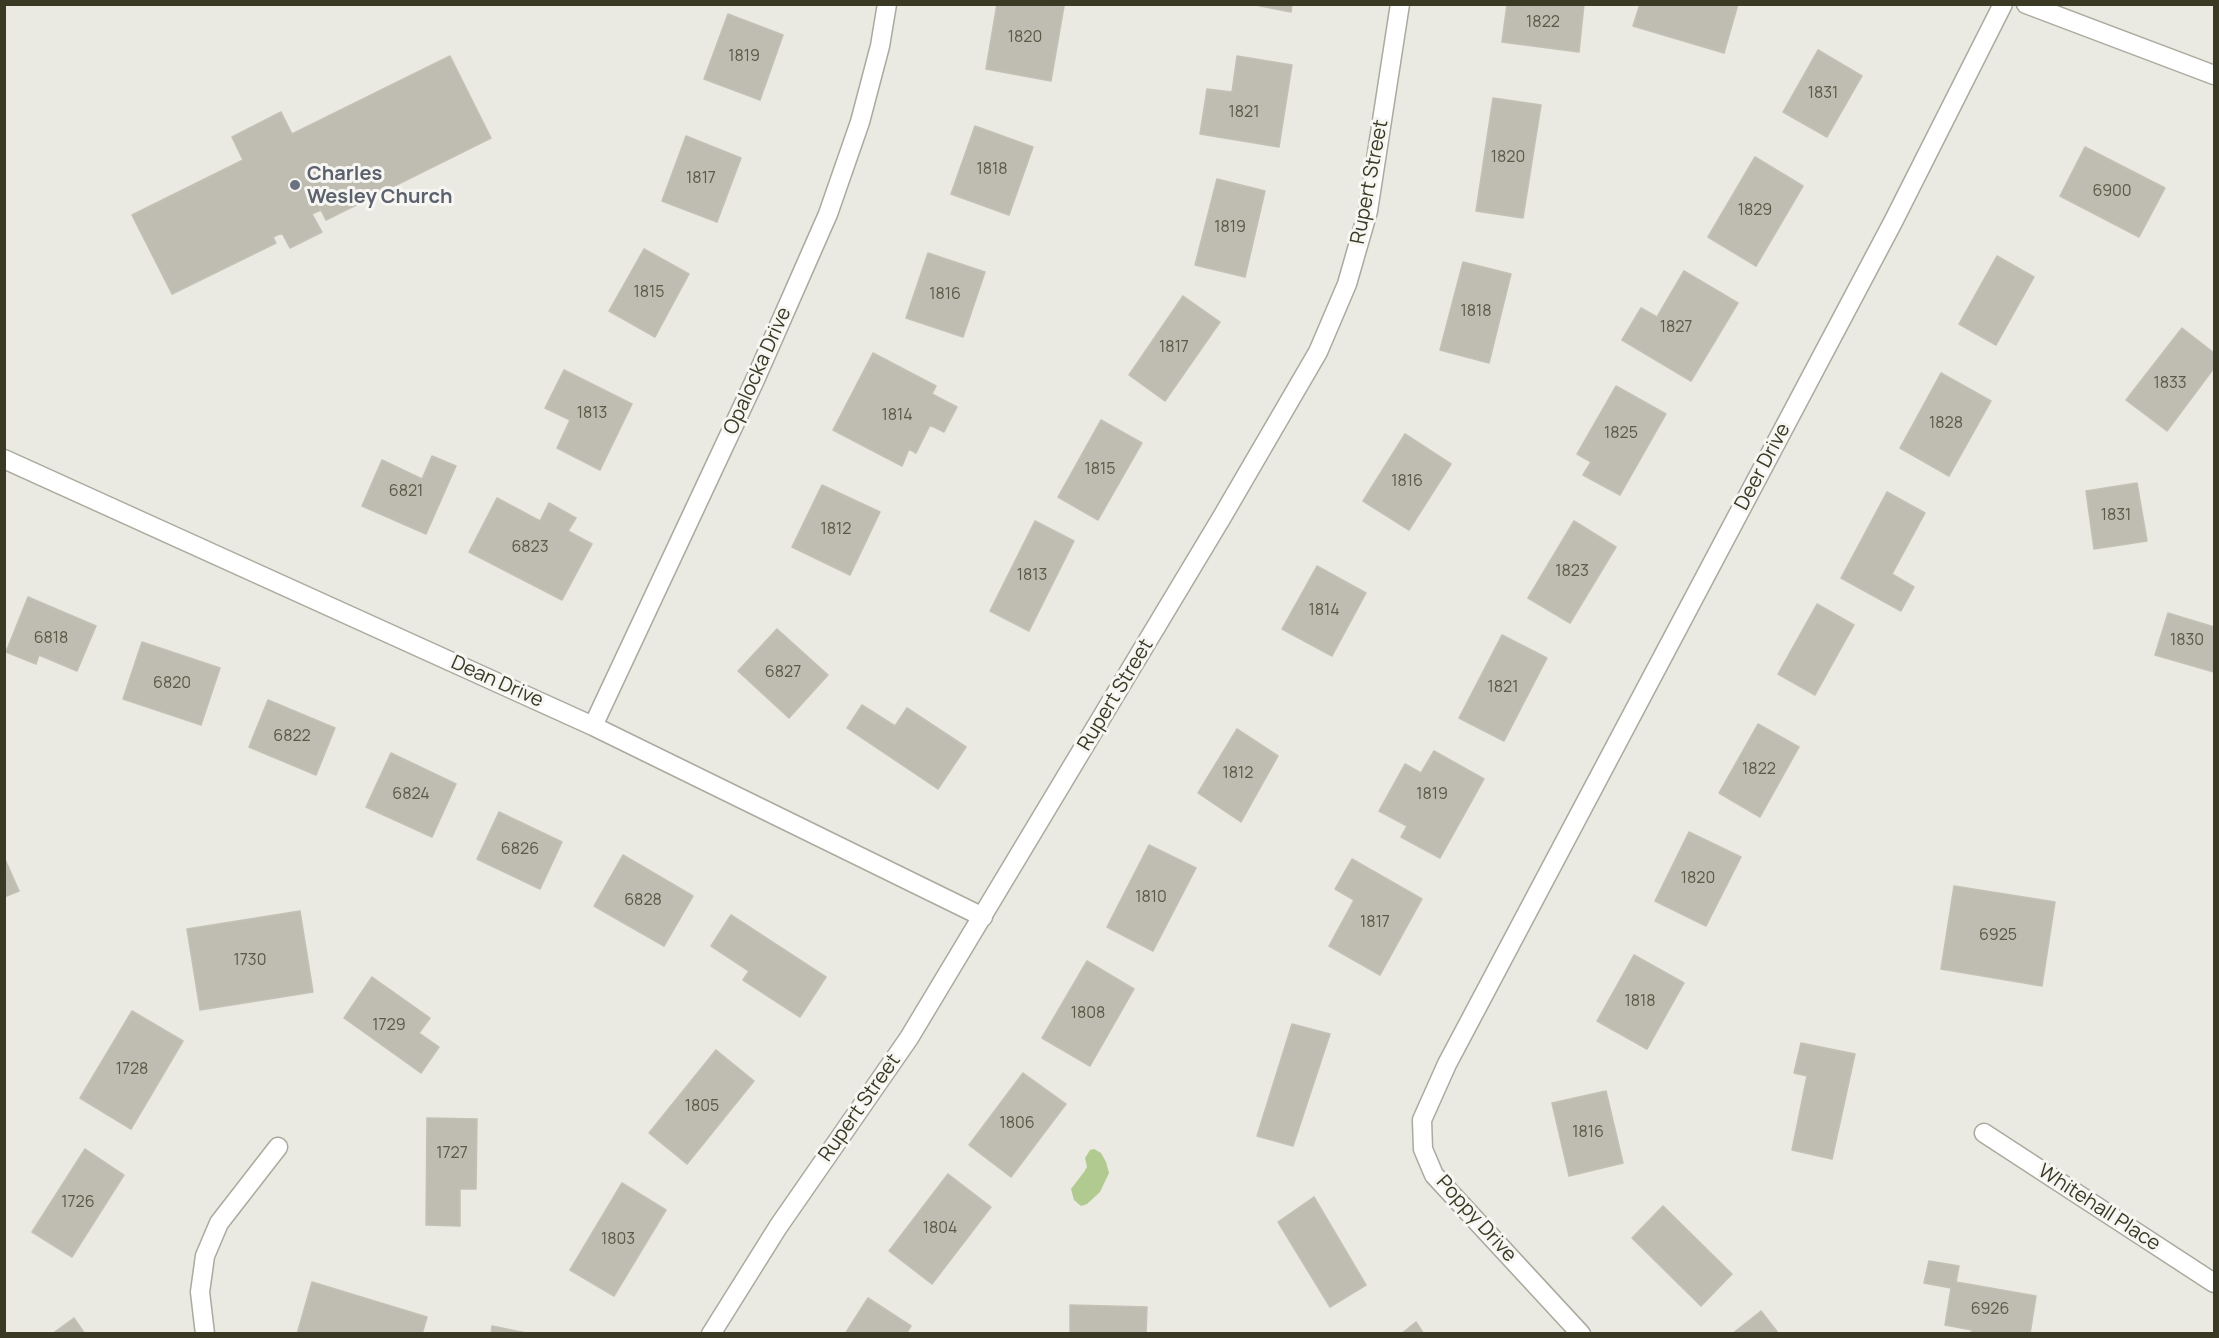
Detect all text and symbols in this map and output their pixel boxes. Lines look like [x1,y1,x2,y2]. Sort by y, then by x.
house number: 1822 [1526,13,1560,33]
house number: 1820 [1008,28,1042,48]
house number: 1819 [728,47,760,67]
house number: 1831 [1808,84,1838,104]
house number: 1821 [1229,103,1259,123]
street label: Rupert Street [1346,118,1394,246]
house number: 1820 [1491,148,1525,168]
house number: 1818 [976,160,1008,180]
place label: Charles Wesley Church [307,162,452,209]
house number: 1817 [686,169,716,189]
marker: Charles Wesley Church [288,178,302,192]
house number: 6900 [2092,182,2132,202]
house number: 1829 [1738,201,1772,221]
house number: 1819 [1214,218,1246,238]
house number: 1815 [633,283,665,303]
house number: 1816 [929,285,961,305]
house number: 1818 [1460,302,1492,322]
street label: Opalocka Drive [719,304,797,438]
house number: 1827 [1660,318,1692,338]
house number: 1817 [1159,338,1189,358]
house number: 1833 [2153,374,2187,394]
house number: 1813 [577,404,607,424]
house number: 1814 [881,406,913,426]
house number: 1828 [1929,414,1963,434]
street label: Deer Drive [1730,420,1796,514]
house number: 1825 [1604,424,1638,444]
house number: 1815 [1084,460,1116,480]
house number: 1816 [1391,472,1423,492]
house number: 6821 [389,482,423,502]
house number: 1831 [2101,506,2131,526]
house number: 1812 [821,520,851,540]
house number: 6823 [511,538,549,558]
house number: 1823 [1555,562,1589,582]
house number: 1813 [1017,566,1047,586]
house number: 1814 [1308,601,1340,621]
house number: 6818 [34,629,68,649]
house number: 1830 [2170,631,2204,651]
street label: Rupert Street [1073,635,1159,755]
street label: Dean Drive [447,651,547,713]
house number: 6827 [765,663,801,683]
house number: 6820 [153,674,191,694]
house number: 1821 [1488,678,1518,698]
house number: 6822 [273,727,311,747]
house number: 1822 [1742,760,1776,780]
house number: 1812 [1223,764,1253,784]
house number: 6824 [392,785,430,805]
house number: 1819 [1416,785,1448,805]
house number: 6826 [501,840,539,860]
house number: 1820 [1681,869,1715,889]
house number: 1810 [1135,888,1167,908]
house number: 6828 [624,891,662,911]
house number: 1817 [1360,913,1390,933]
house number: 6925 [1979,926,2017,946]
house number: 1730 [234,951,266,971]
house number: 1818 [1624,992,1656,1012]
house number: 1808 [1071,1004,1105,1024]
house number: 1729 [372,1016,406,1036]
street label: Rupert Street [814,1050,906,1166]
house number: 1728 [116,1060,148,1080]
house number: 1805 [685,1097,719,1117]
house number: 1806 [999,1114,1035,1134]
house number: 1816 [1572,1123,1604,1143]
house number: 1727 [436,1144,468,1164]
street label: Whitehall Place [2033,1159,2165,1257]
street label: Poppy Drive [1431,1171,1521,1267]
house number: 1726 [61,1193,95,1213]
house number: 1804 [923,1219,957,1239]
house number: 1803 [601,1230,635,1250]
house number: 6926 [1971,1300,2009,1320]

